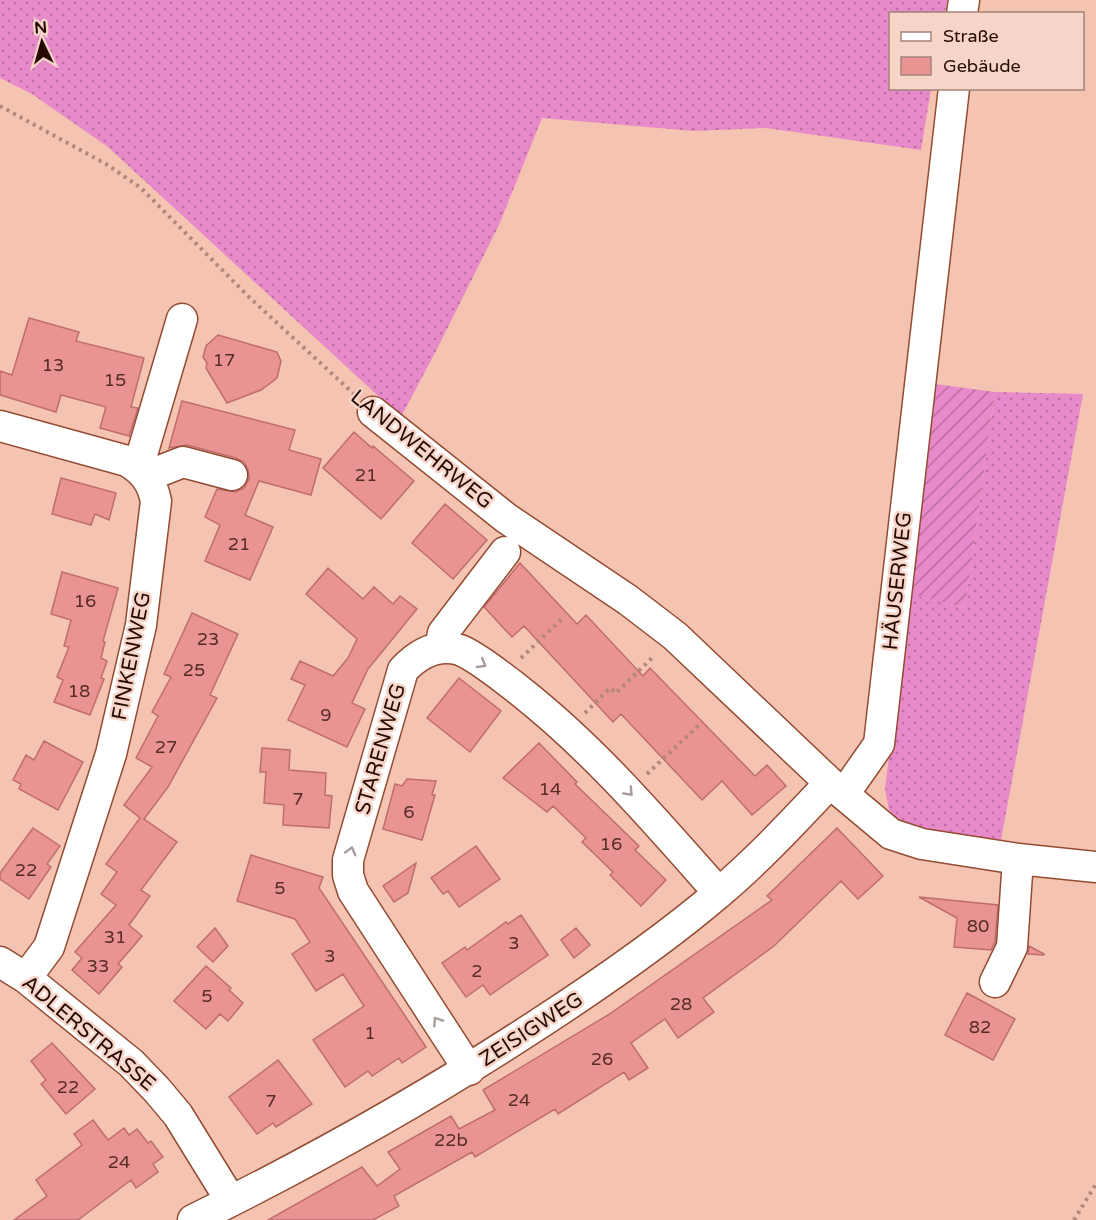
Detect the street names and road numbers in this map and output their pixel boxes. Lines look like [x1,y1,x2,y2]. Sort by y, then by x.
street label: LANDWEHRWEG [346,384,498,514]
street label: HÄUSERWEG [878,511,917,651]
street label: FINKENWEG [107,590,156,722]
street label: STARENWEG [350,681,411,817]
street label: ADLERSTRASSE [17,970,161,1097]
street label: ZEISIGWEG [475,987,588,1072]

